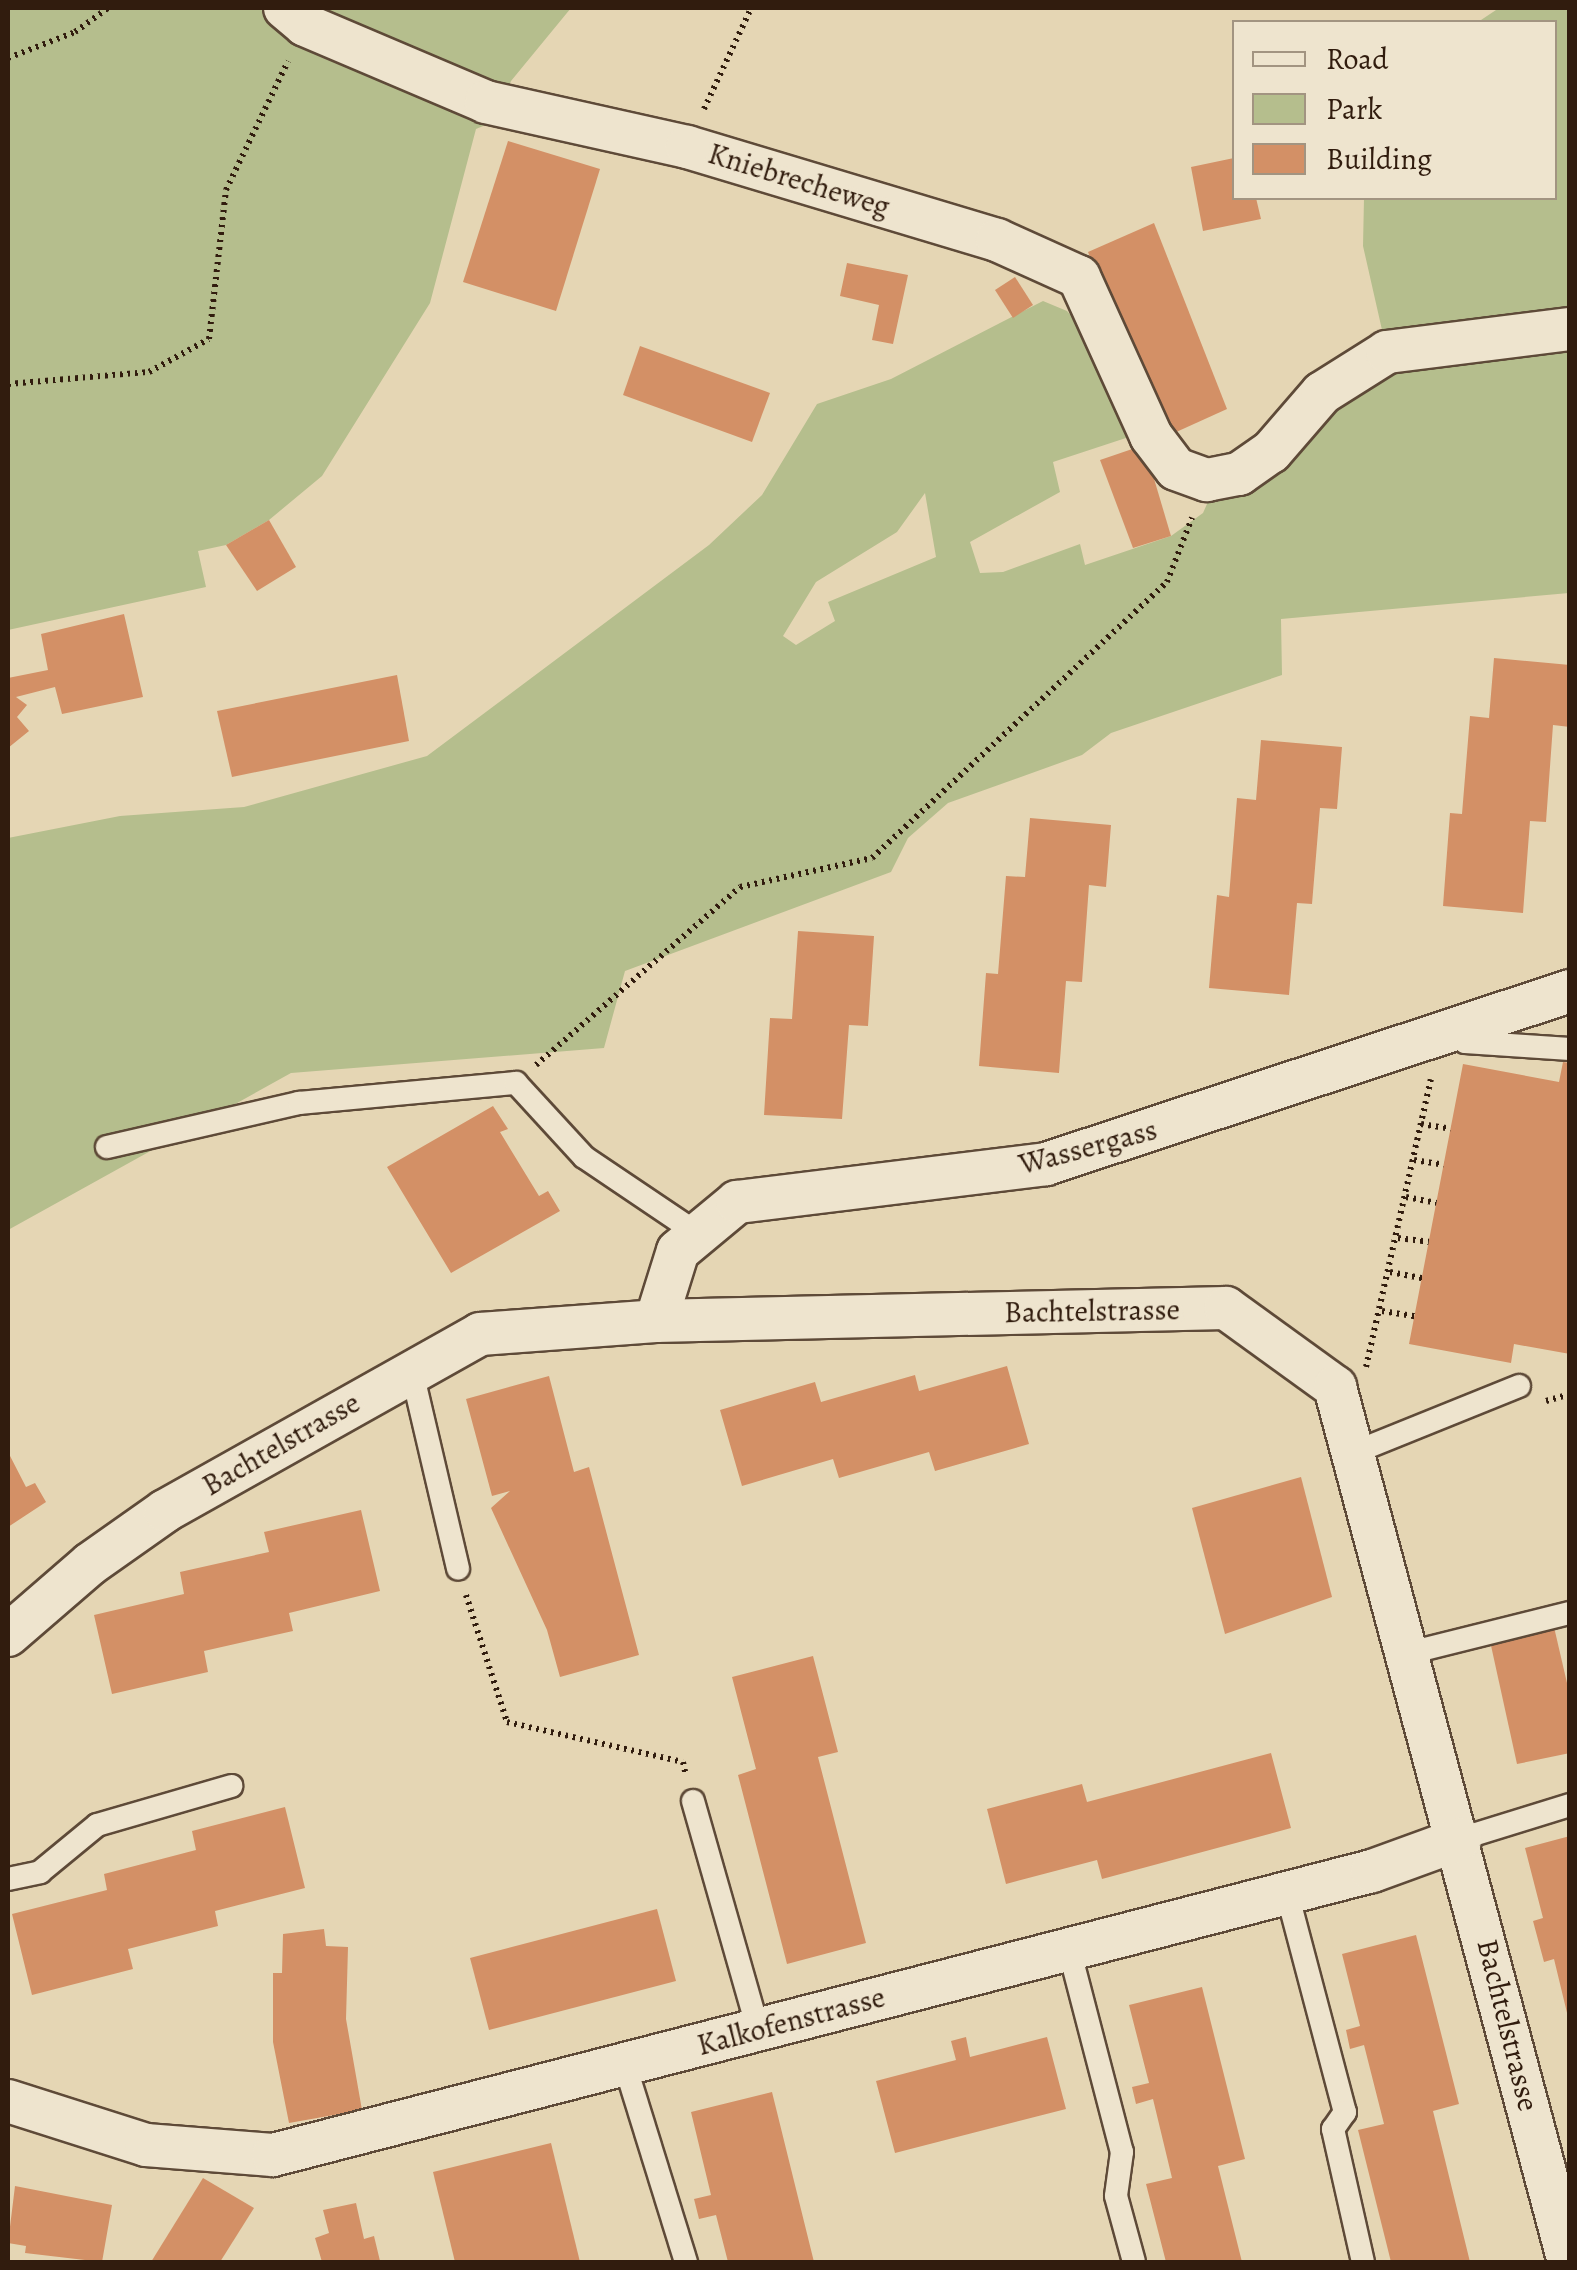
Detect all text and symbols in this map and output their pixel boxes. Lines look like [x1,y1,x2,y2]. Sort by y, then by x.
legend [1232,20,1557,200]
text: Road [1326,39,1388,79]
text: Park [1326,89,1382,129]
street label: Kniebrecheweg [704,135,894,225]
text: Building [1326,139,1432,179]
street label: Wassergass [1015,1111,1161,1183]
street label: Bachtelstrasse [1004,1291,1180,1331]
street label: Bachtelstrasse [196,1384,366,1504]
street label: Bachtelstrasse [1469,1935,1547,2115]
street label: Kalkofenstrasse [693,1979,889,2063]

